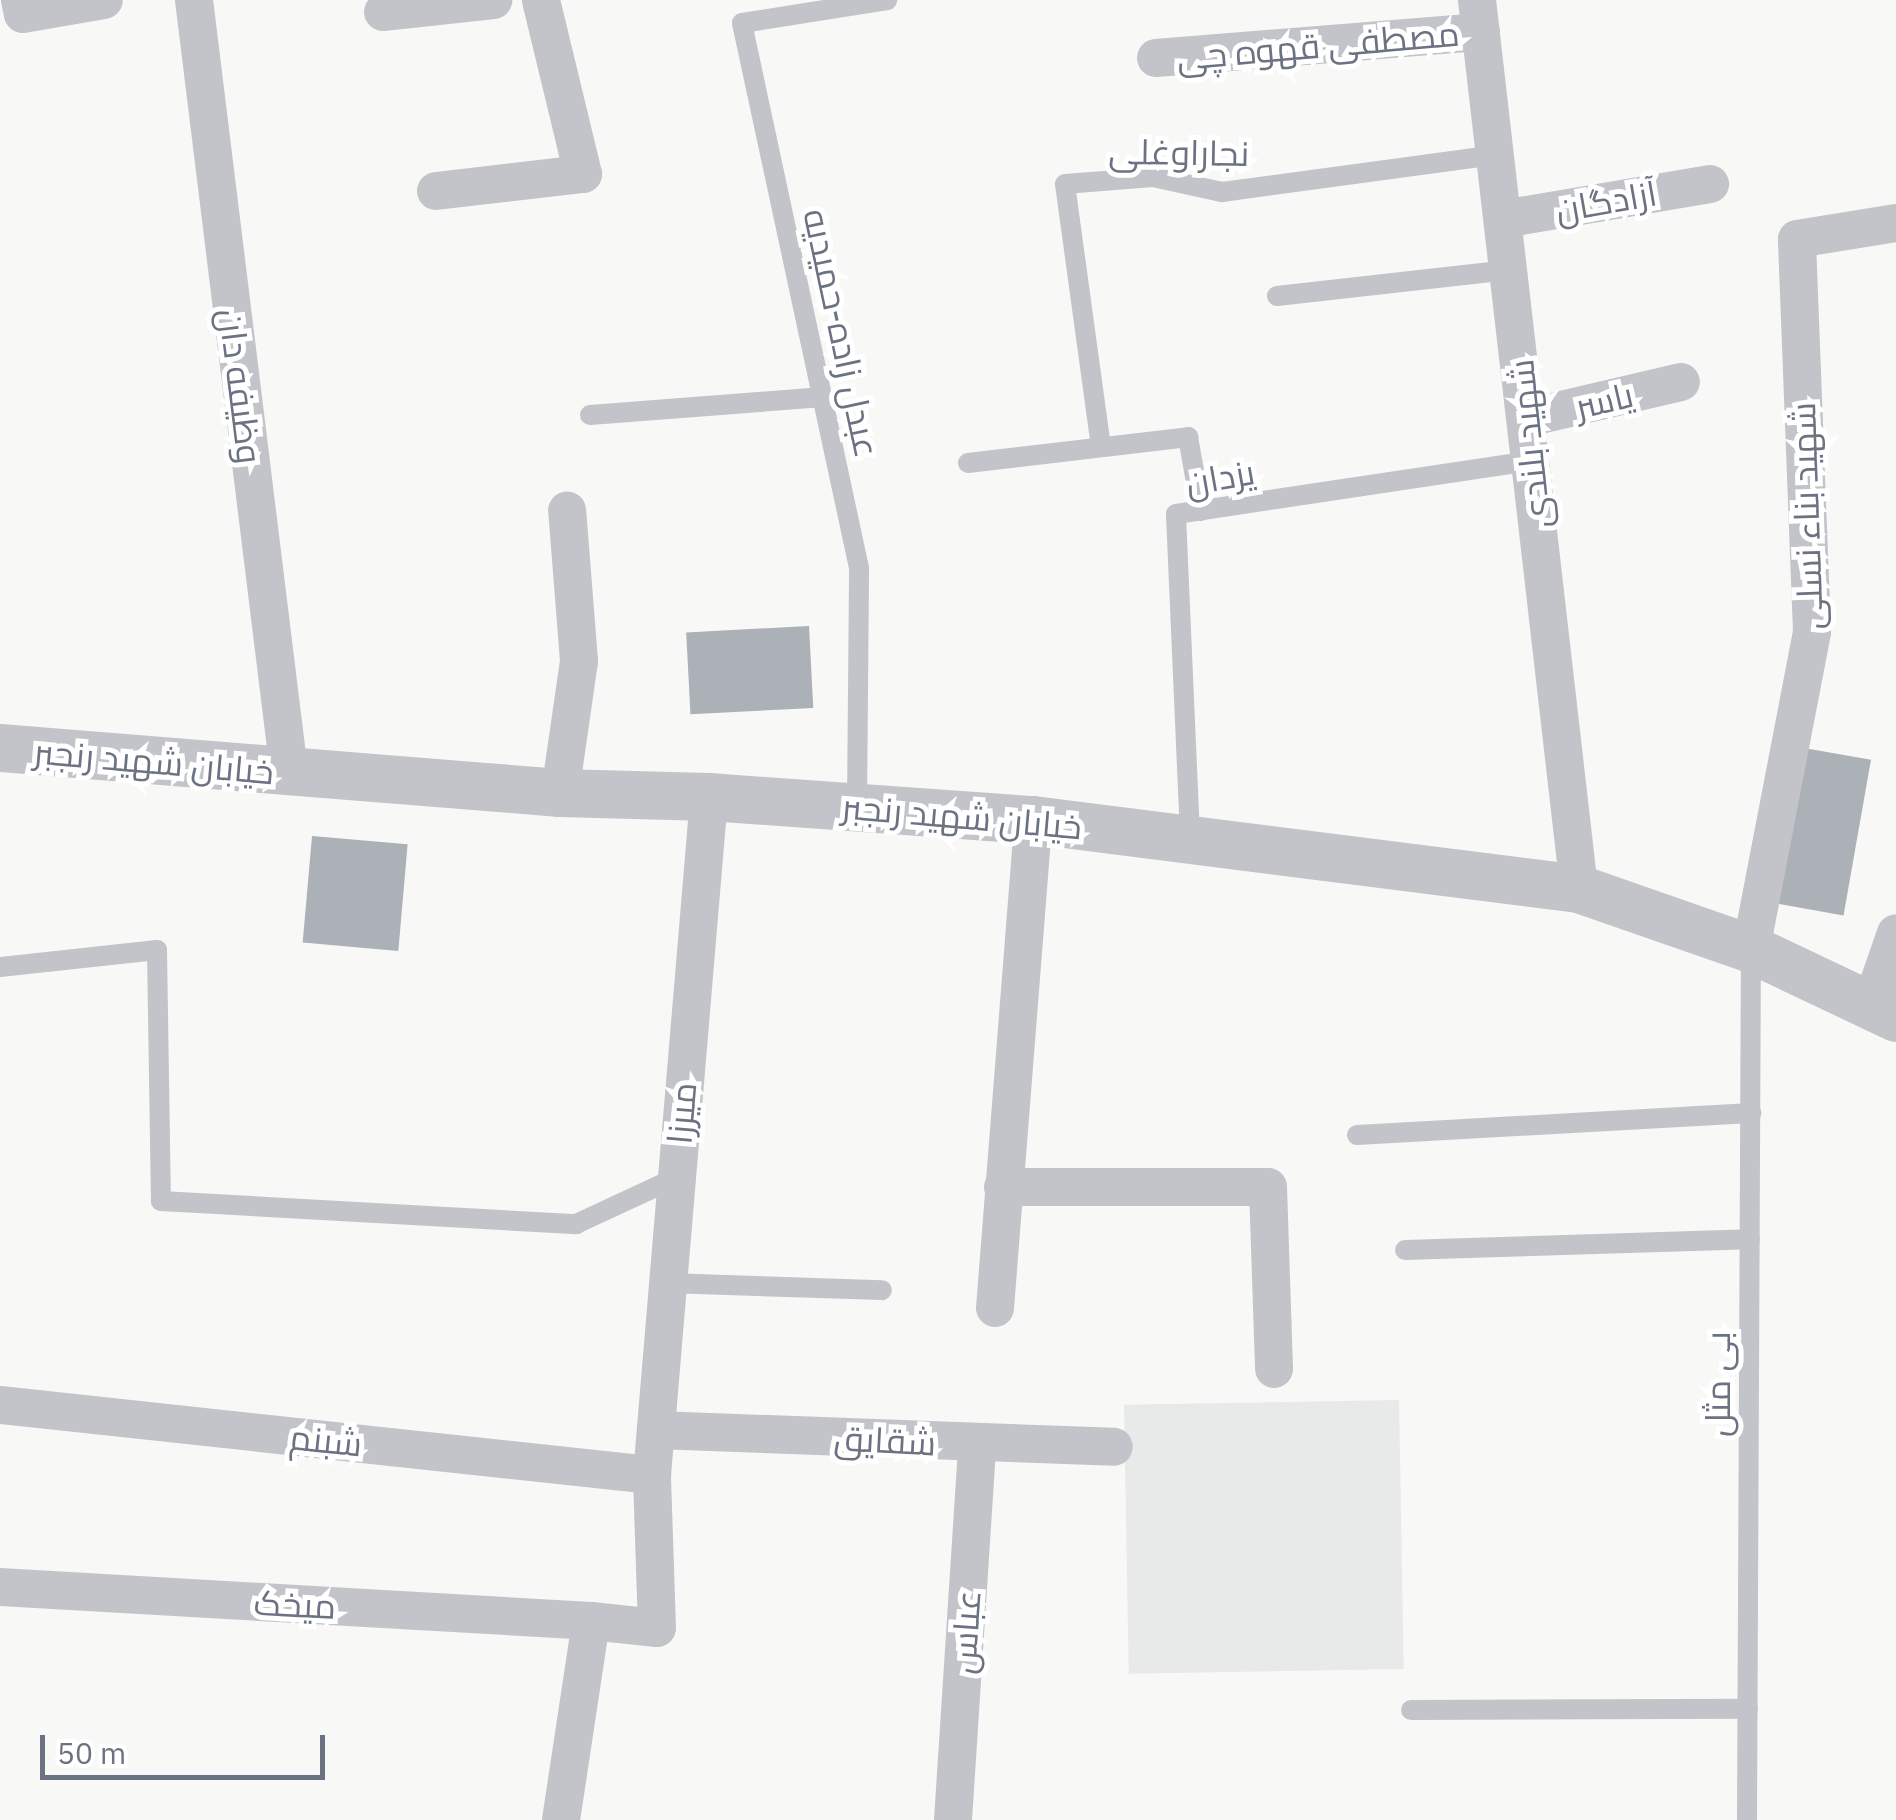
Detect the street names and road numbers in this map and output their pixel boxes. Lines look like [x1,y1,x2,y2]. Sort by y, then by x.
street label: مصطفی قهوه چی [1175,12,1461,78]
street label: نجاراوغلی [1108,130,1250,174]
street label: آزادگان [1552,171,1660,231]
street label: عبدل زاده-حمیدیه [795,205,889,461]
street label: وظیفه دان [211,306,271,466]
street label: شهید بلندی [1499,357,1559,531]
street label: یاسر [1571,373,1637,427]
street label: شهید بناء نسلی [1781,401,1831,631]
street label: یزدان [1182,450,1258,504]
street label: خیابان شهید رنجبر [32,730,276,792]
street label: خیابان شهید رنجبر [840,785,1084,847]
street label: میرزا [657,1080,705,1146]
street label: بی مثل [1696,1331,1738,1437]
street label: شبنم [288,1415,364,1465]
street label: شقایق [833,1416,937,1464]
street label: میخک [253,1581,337,1627]
street label: عباس [941,1589,989,1675]

